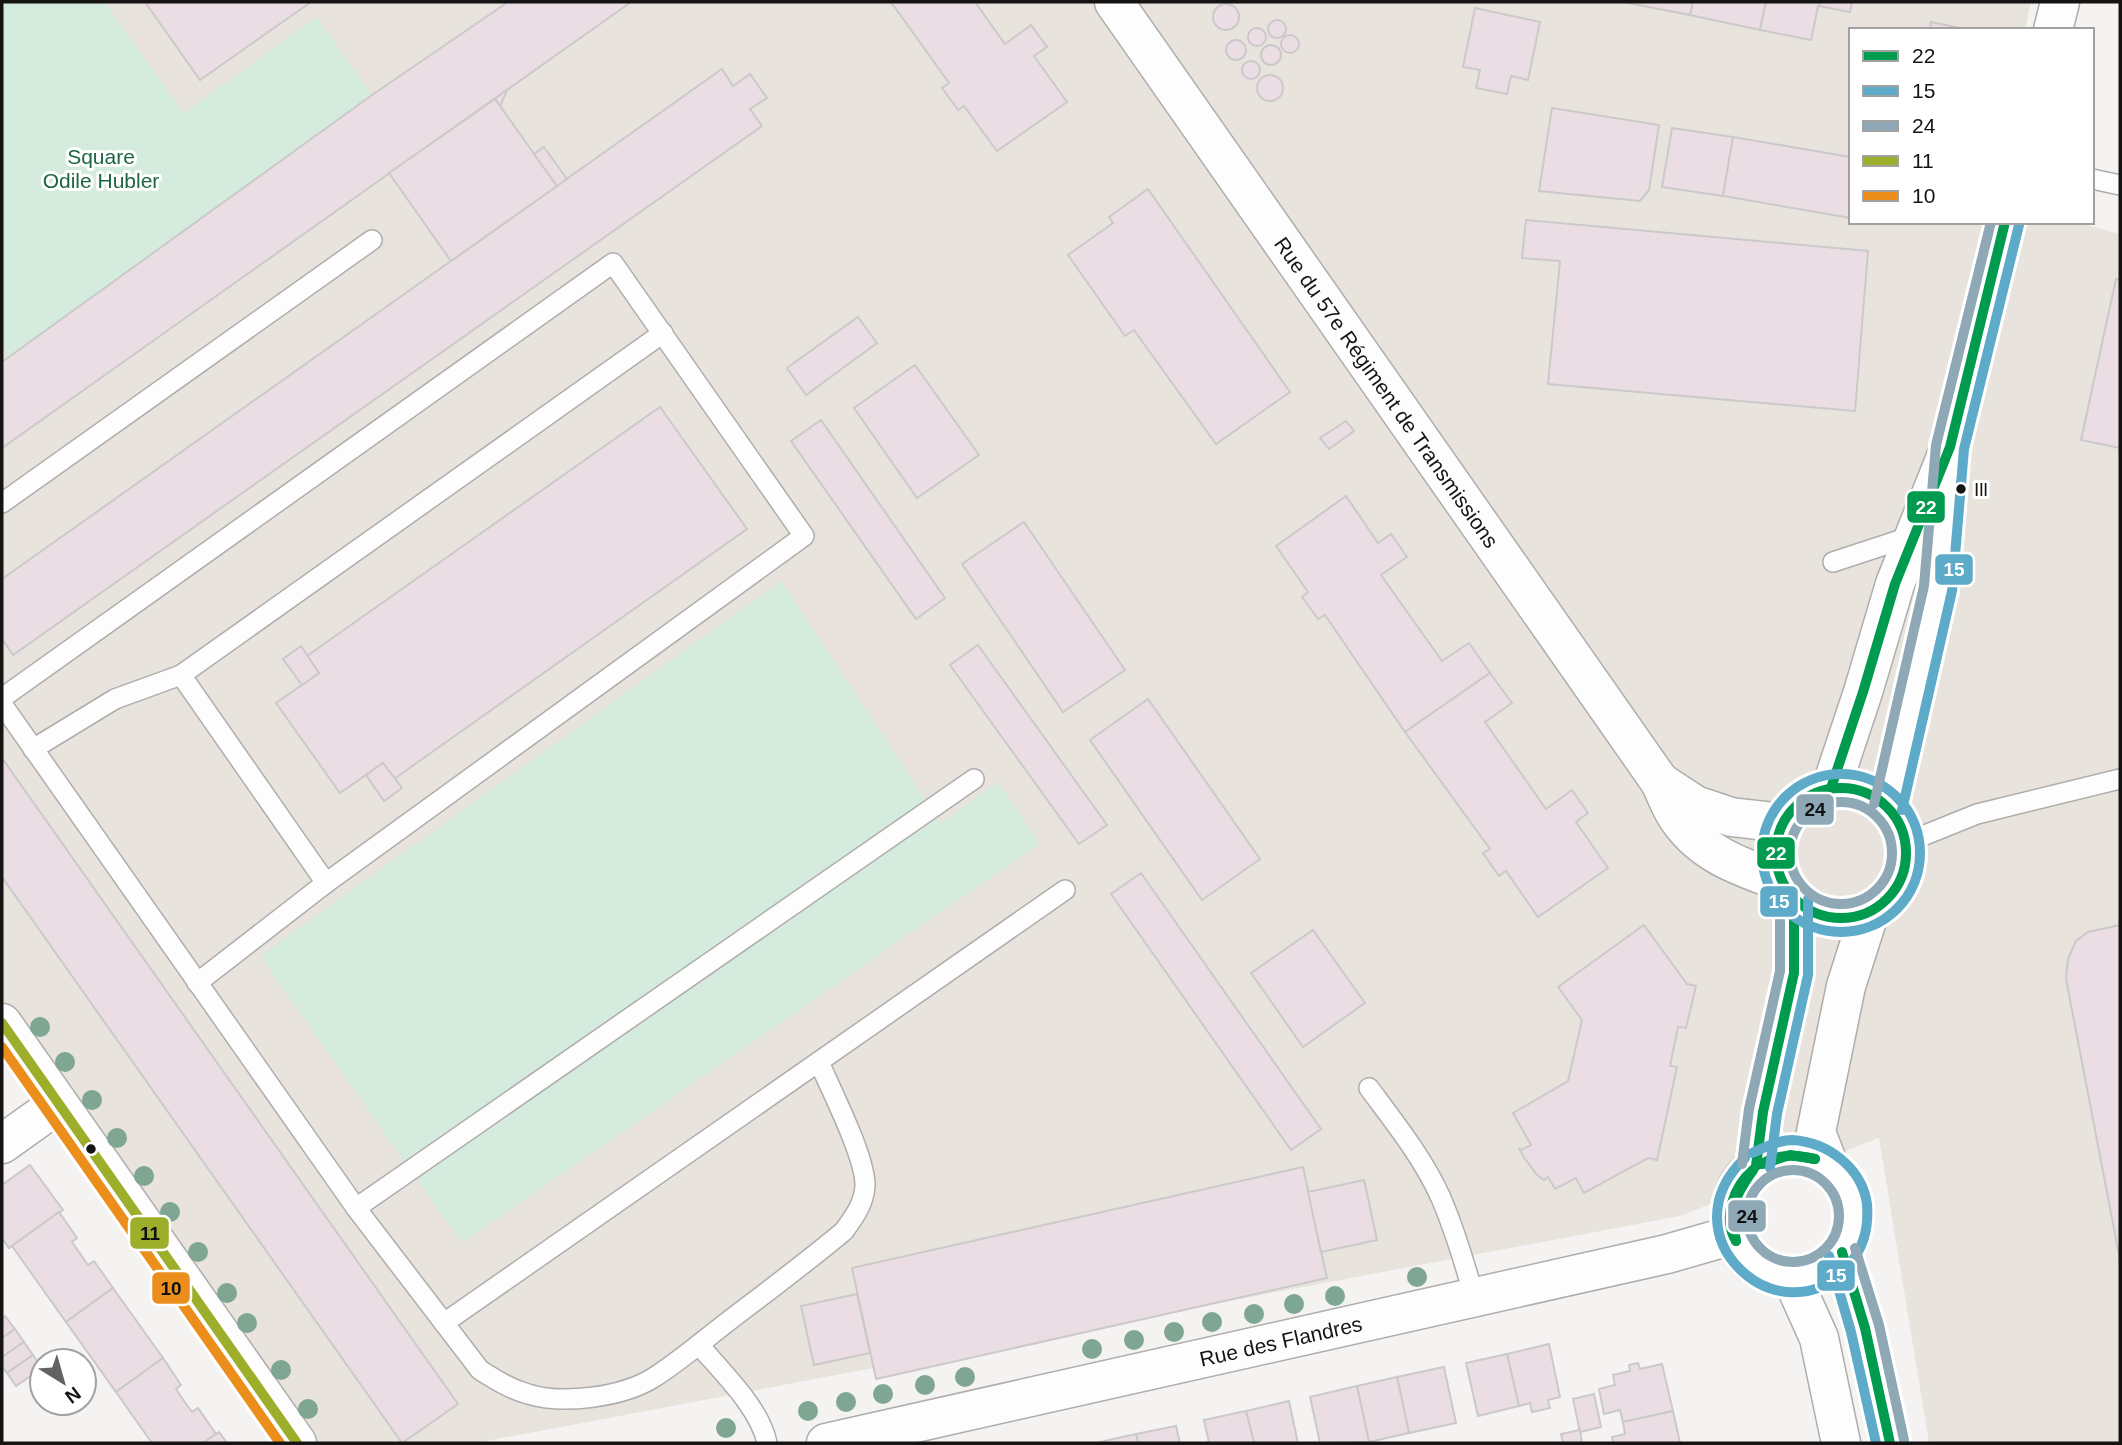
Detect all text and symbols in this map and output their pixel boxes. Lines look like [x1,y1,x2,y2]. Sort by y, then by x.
legend [1849,28,2094,224]
text: 22 [1912,44,1935,67]
text: 15 [1912,79,1935,102]
text: 24 [1912,114,1936,137]
park label: Square Odile Hubler [43,145,159,192]
text: 11 [1912,149,1934,172]
text: 10 [1912,184,1935,207]
street label: Rue du 57e Régiment de Transmissions [1270,232,1504,552]
place label: Ill [1974,479,1988,500]
marker: Ill [1954,482,1968,496]
line badge: 22 [1906,490,1946,524]
text: 22 [1915,497,1937,518]
line badge: 15 [1934,553,1974,586]
text: 15 [1943,559,1965,580]
line badge: 24 [1795,793,1835,826]
text: 24 [1804,799,1826,820]
line badge: 22 [1756,836,1796,870]
text: 22 [1765,843,1787,864]
line badge: 15 [1759,885,1799,918]
text: 15 [1768,891,1790,912]
unlabelled marker [84,1142,98,1156]
line badge: 24 [1727,1199,1767,1233]
text: 24 [1736,1206,1758,1227]
line badge: 11 [129,1216,170,1250]
text: 11 [140,1223,160,1244]
line badge: 15 [1816,1259,1856,1292]
text: 15 [1825,1265,1847,1286]
line badge: 10 [151,1271,191,1305]
text: 10 [160,1278,182,1299]
street label: Rue des Flandres [1197,1311,1364,1370]
north arrow [28,1347,98,1417]
text: N [61,1383,85,1408]

